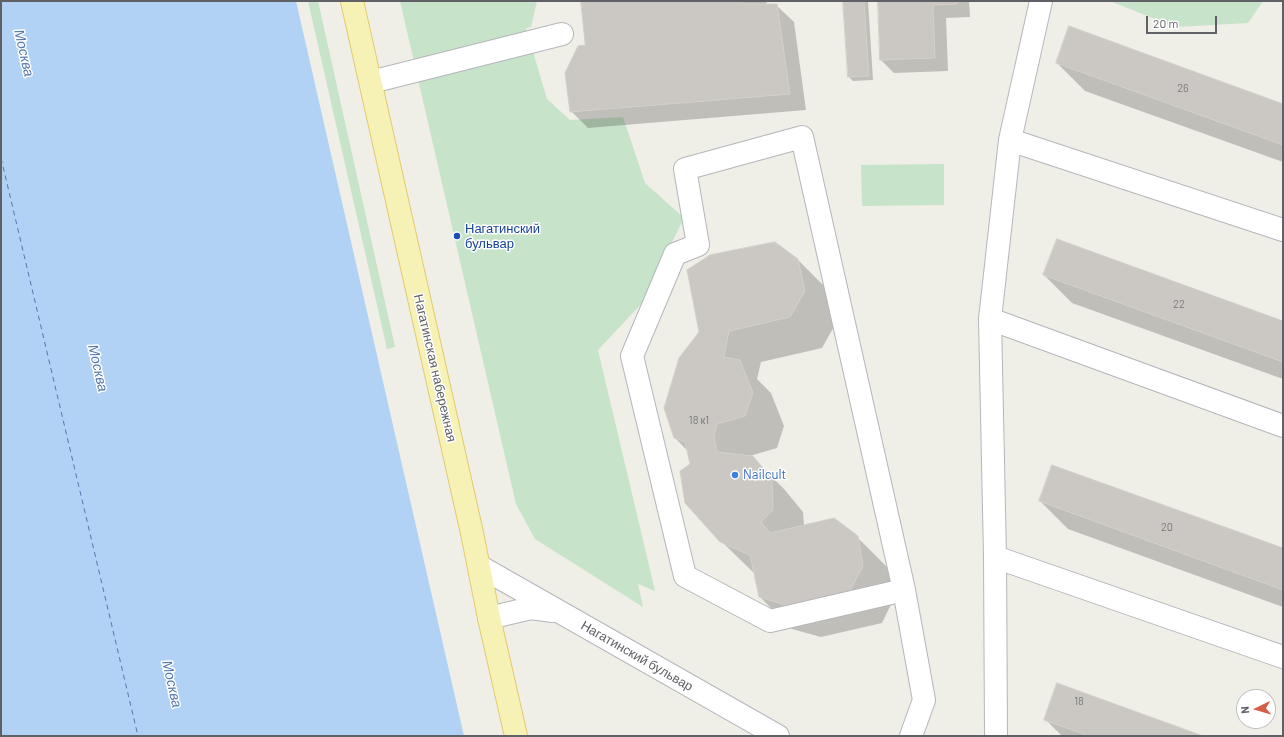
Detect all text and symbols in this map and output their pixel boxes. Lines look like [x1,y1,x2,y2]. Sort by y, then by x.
scale bar [1148,8,1219,34]
text: 20 m [1153,16,1179,30]
water label: Москва [10,28,38,78]
house number: 26 [1177,81,1189,95]
place label: Нагатинский бульвар [465,221,540,252]
marker: Нагатинский бульвар [452,231,462,241]
street label: Нагатинская набережная [410,293,460,443]
house number: 22 [1173,297,1185,311]
water label: Москва [84,343,112,393]
house number: 18 к1 [689,413,709,427]
place label: Nailcult [743,467,786,483]
marker: Nailcult [730,470,740,480]
house number: 20 [1161,520,1173,534]
street label: Нагатинский бульвар [578,618,696,694]
water label: Москва [158,659,186,709]
north arrow [1236,689,1276,729]
house number: 18 [1074,694,1084,708]
text: N [1238,706,1251,714]

